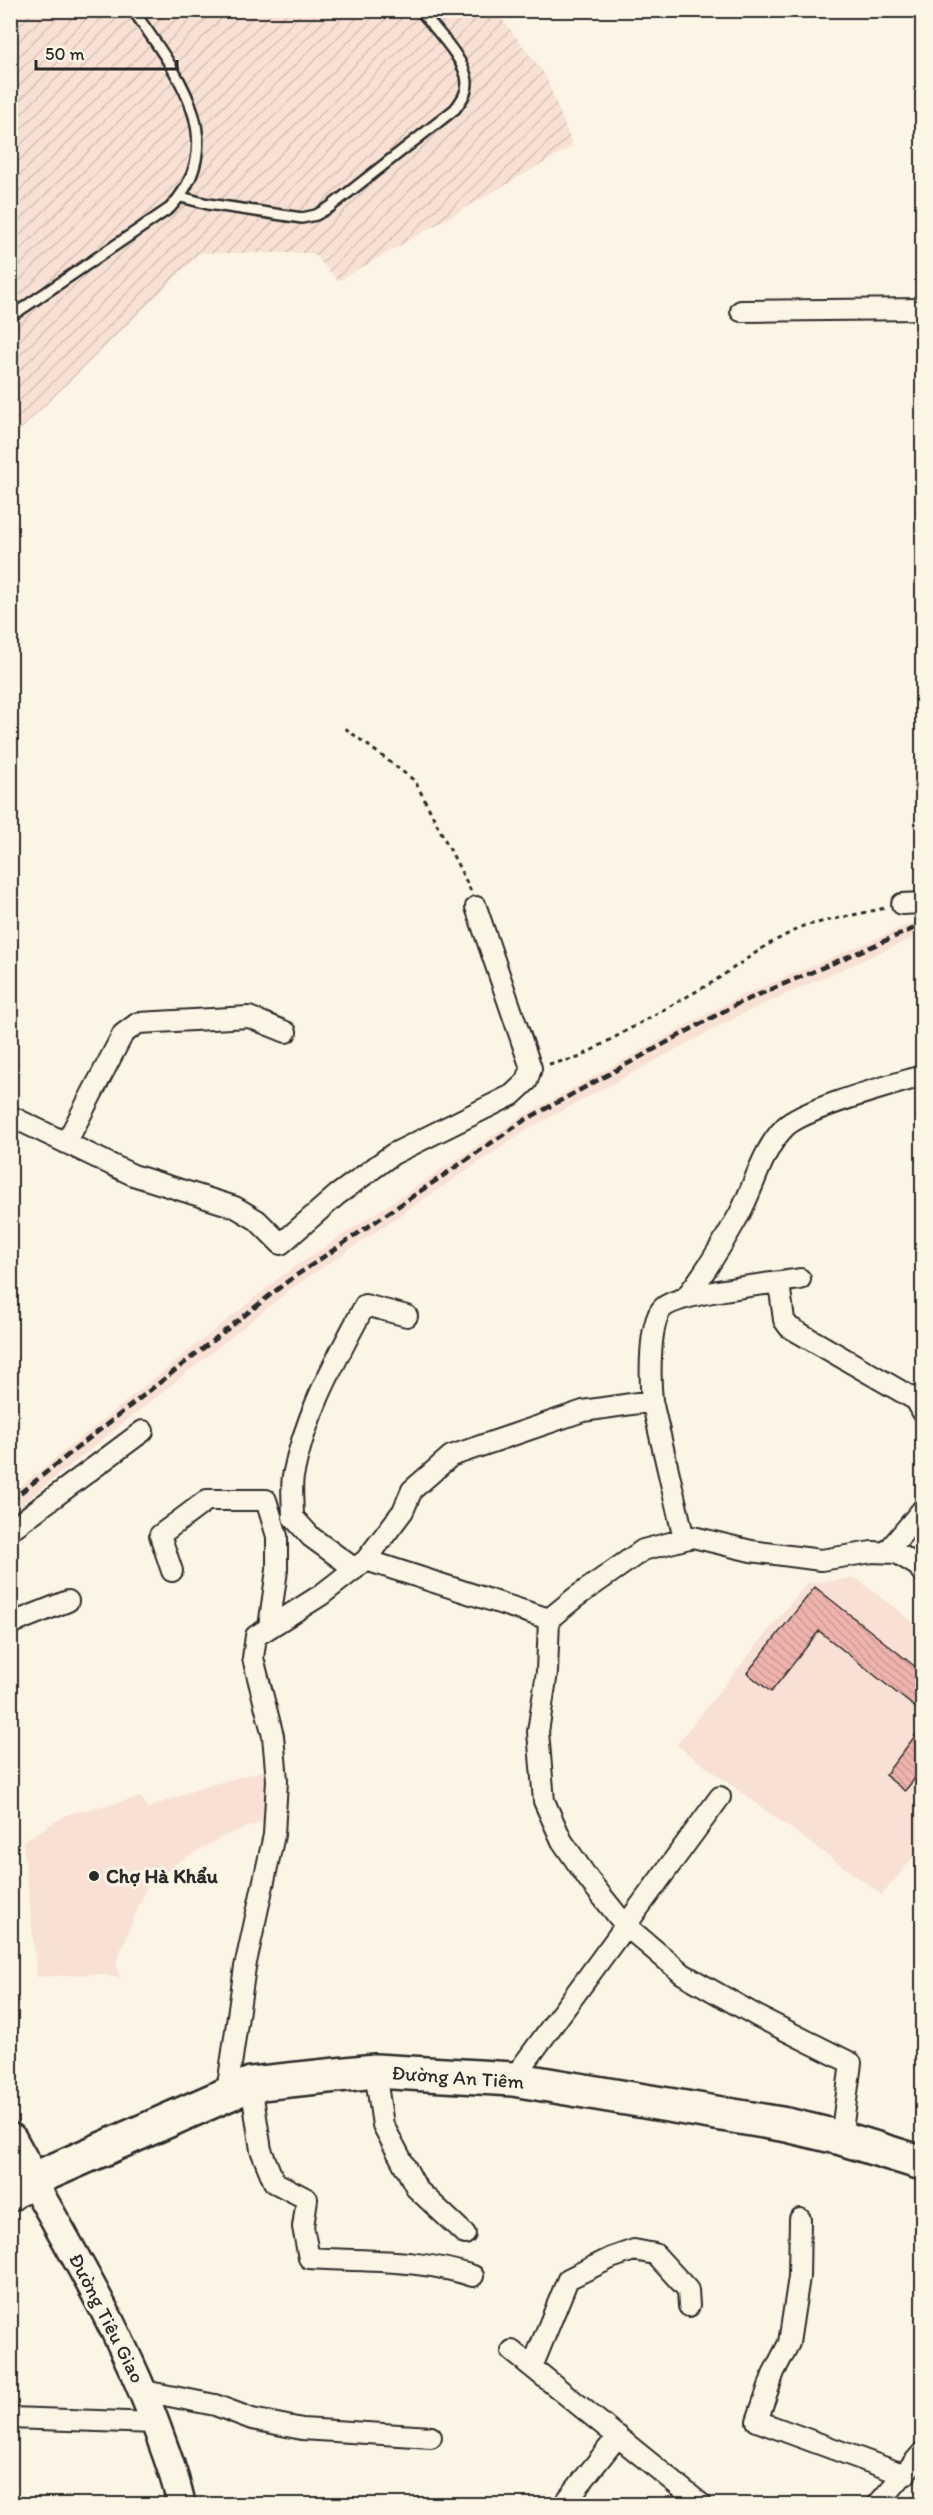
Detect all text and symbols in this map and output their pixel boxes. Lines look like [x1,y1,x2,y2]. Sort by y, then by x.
scale bar [36,33,177,71]
text: 50 m [45,43,85,65]
place label: Chợ Hà Khẩu [106,1864,218,1888]
marker: Chợ Hà Khẩu [87,1869,101,1883]
street label: Đường An Tiêm [391,2060,525,2094]
street label: Đường Tiêu Giao [64,2249,150,2387]

